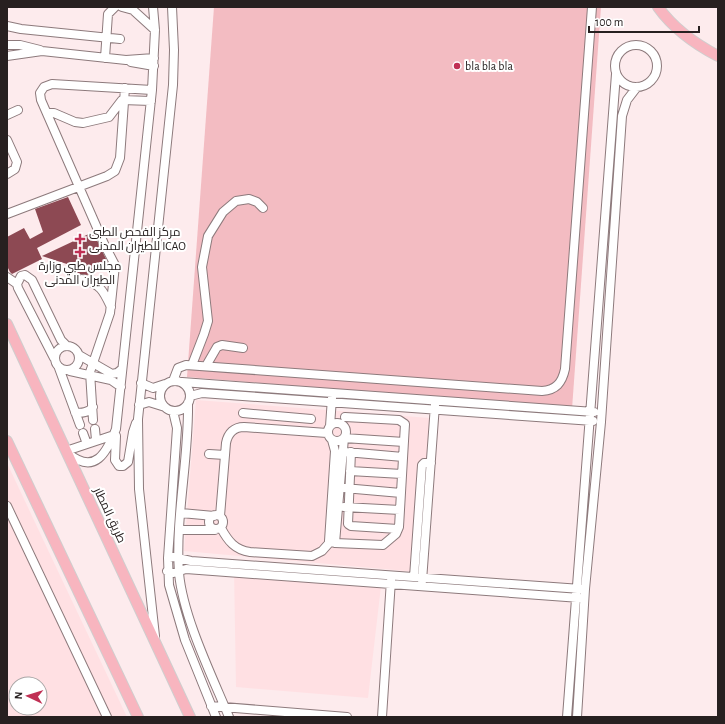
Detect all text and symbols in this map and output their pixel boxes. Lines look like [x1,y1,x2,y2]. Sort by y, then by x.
scale bar [589,8,699,34]
text: 100 m [595,16,623,28]
place label: bla bla bla [465,60,513,72]
marker: bla bla bla [452,61,462,71]
place label: مركز الفحص الطبى للطيران المدنى ICAO [89,226,186,253]
marker: مركز الفحص الطبى للطيران المدنى ICAO [74,233,86,245]
marker: مجلس طبي وزارة الطيران المدنى [74,246,86,258]
place label: مجلس طبي وزارة الطيران المدنى [39,260,121,287]
street label: طريق المطار [91,484,128,545]
north arrow [8,676,48,716]
text: N [13,691,24,700]

